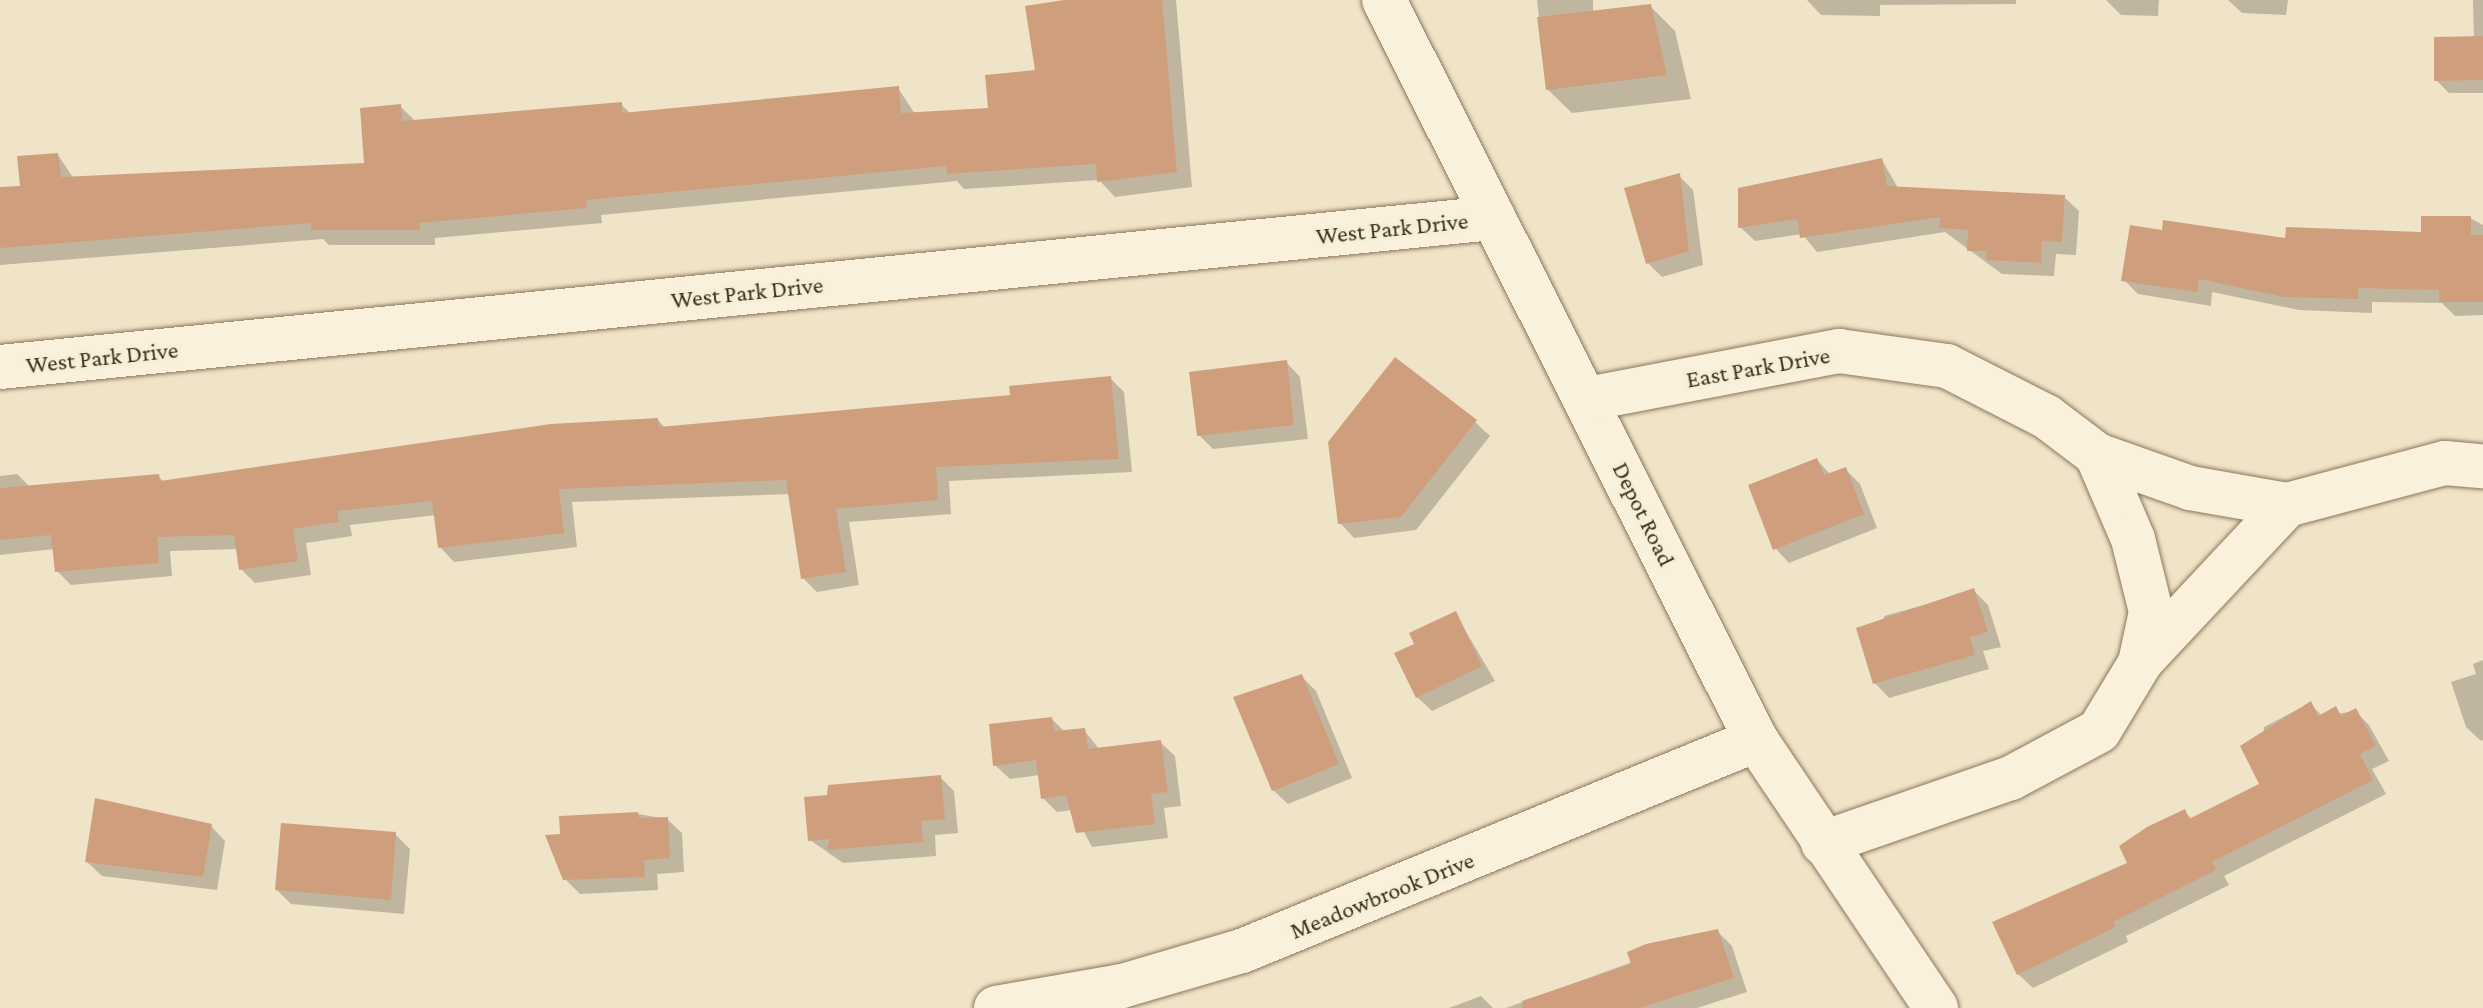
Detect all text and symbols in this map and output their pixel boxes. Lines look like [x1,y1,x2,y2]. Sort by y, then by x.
street label: West Park Drive [1315,206,1469,250]
street label: West Park Drive [670,270,824,314]
street label: West Park Drive [25,335,179,379]
street label: East Park Drive [1684,340,1832,394]
street label: Depot Road [1606,457,1682,571]
street label: Meadowbrook Drive [1286,845,1478,945]

